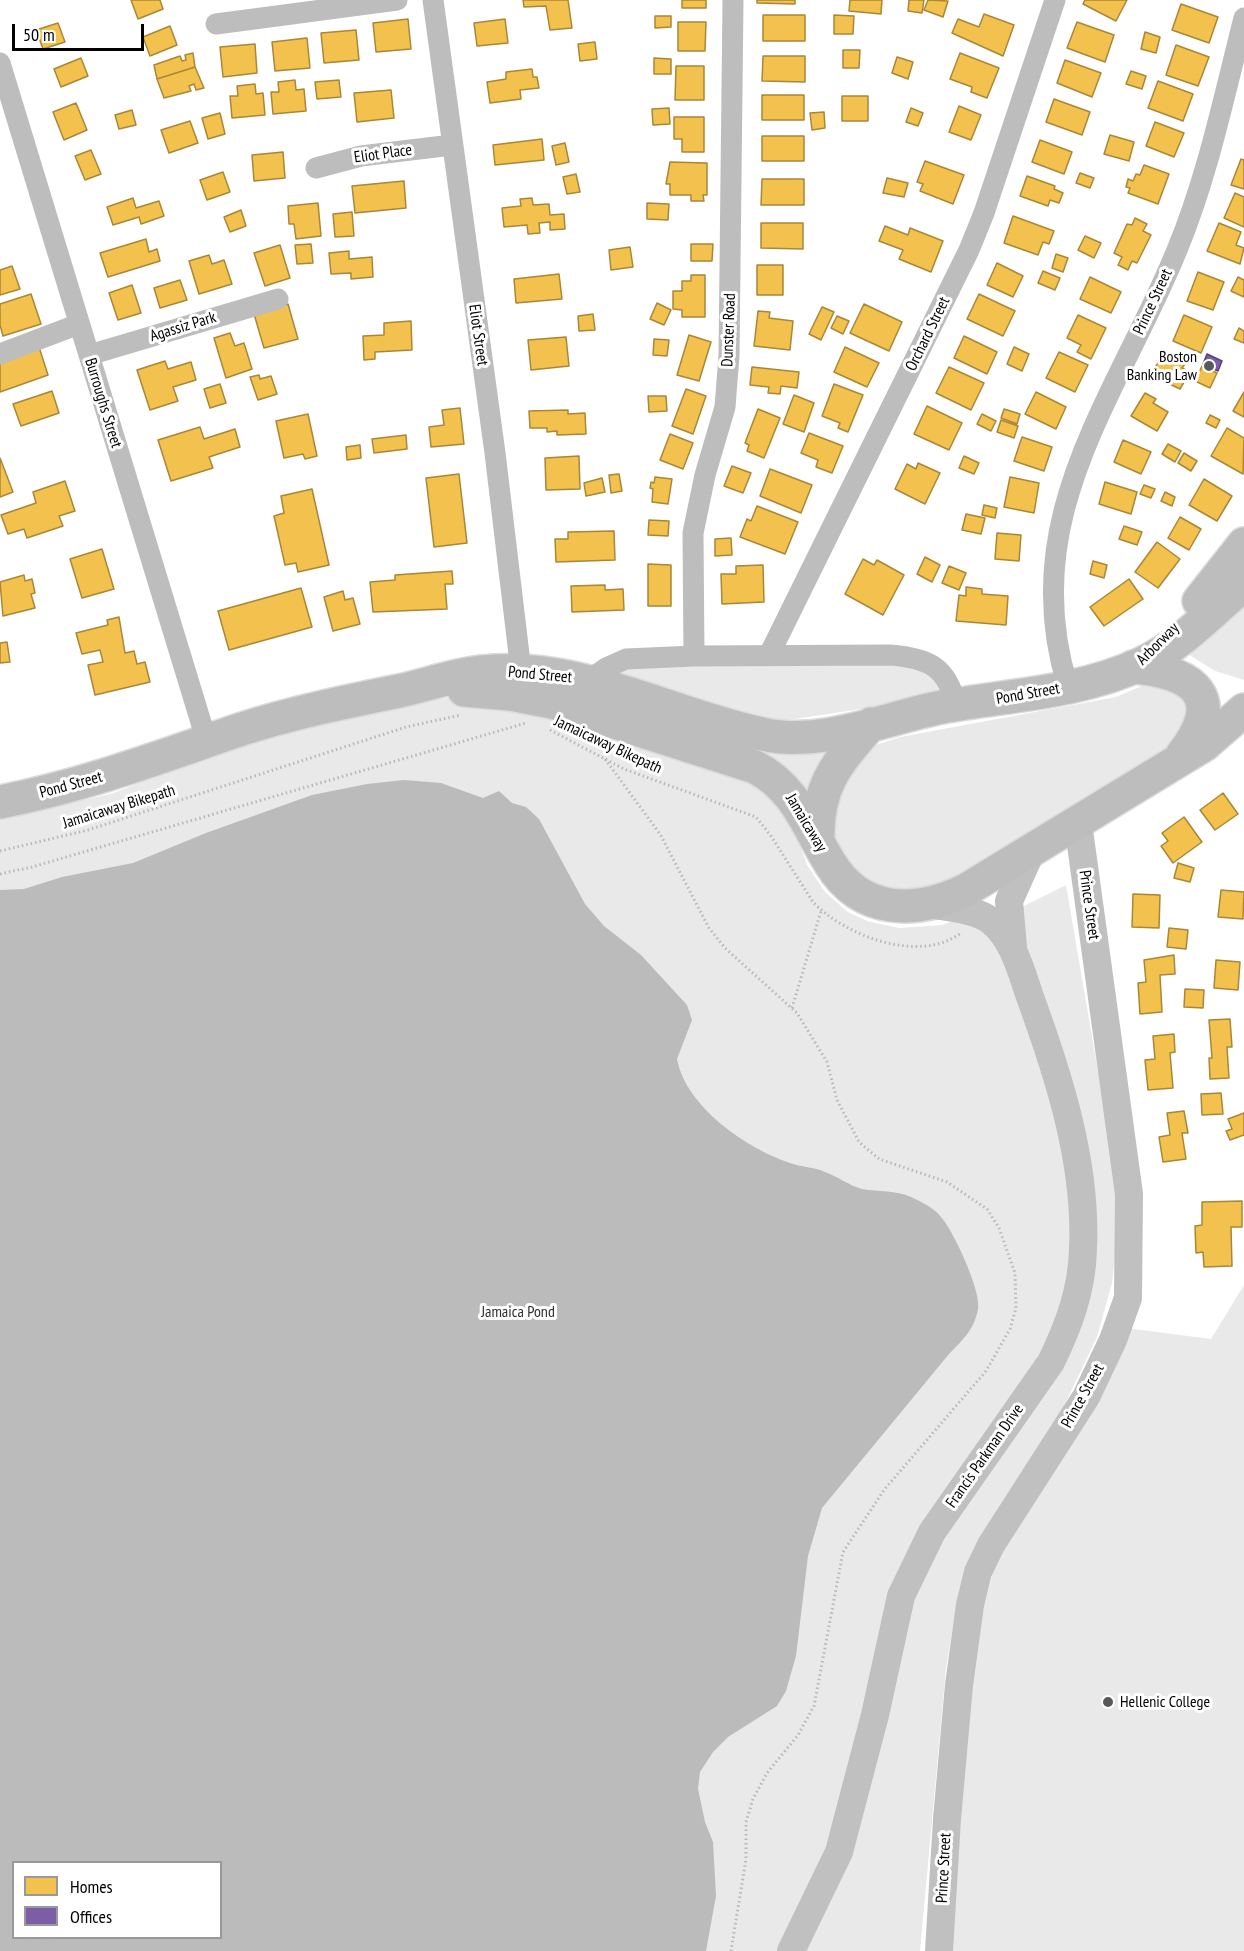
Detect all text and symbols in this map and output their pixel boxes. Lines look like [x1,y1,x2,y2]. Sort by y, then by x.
scale bar [15,12,147,50]
text: 50 m [23,23,55,46]
street label: Eliot Place [353,140,413,168]
street label: Prince Street [1129,266,1177,338]
street label: Dunster Road [718,293,740,367]
street label: Orchard Street [902,294,954,374]
street label: Eliot Street [464,303,492,367]
street label: Agassiz Park [148,308,218,346]
place label: Boston Banking Law [1127,347,1197,385]
street label: Burroughs Street [80,356,126,450]
marker: Boston Banking Law [1202,359,1216,373]
street label: Arborway [1133,619,1183,669]
street label: Pond Street [507,663,573,687]
street label: Pond Street [995,679,1061,709]
street label: Jamaicaway Bikepath [551,712,665,778]
street label: Pond Street [38,767,104,803]
street label: Jamaicaway Bikepath [61,781,177,833]
street label: Jamaicaway [781,790,831,856]
street label: Prince Street [1075,869,1103,941]
park label: Jamaica Pond [481,1302,555,1322]
street label: Prince Street [1058,1361,1108,1431]
street label: Francis Parkman Drive [942,1400,1028,1512]
place label: Hellenic College [1120,1692,1210,1712]
marker: Hellenic College [1101,1695,1115,1709]
street label: Prince Street [933,1832,955,1904]
legend [12,1861,222,1939]
text: Homes [70,1875,113,1898]
text: Offices [70,1905,112,1928]

